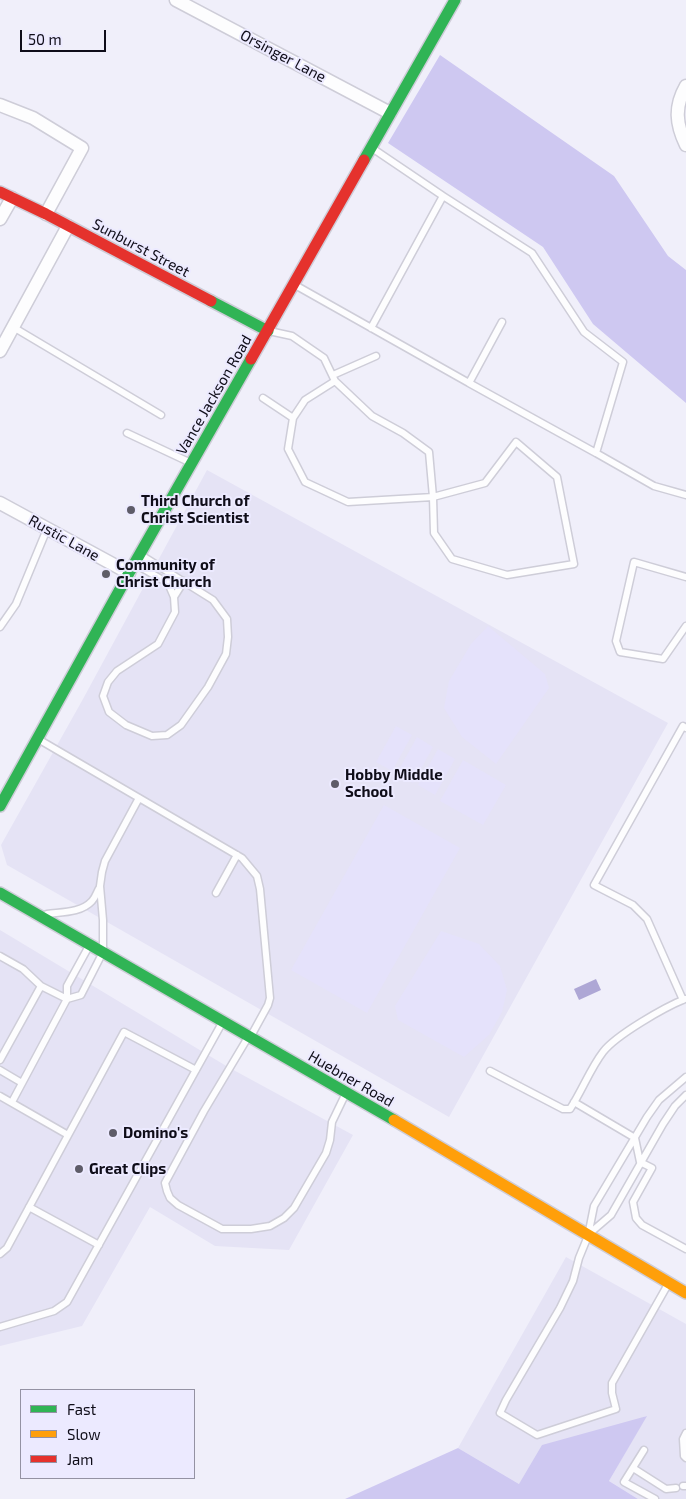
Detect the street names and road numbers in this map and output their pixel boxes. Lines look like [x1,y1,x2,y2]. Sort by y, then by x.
street label: Orsinger Lane [237,26,329,86]
street label: Sunburst Street [89,215,193,281]
street label: Vance Jackson Road [172,332,256,458]
street label: Rustic Lane [25,511,103,565]
street label: Huebner Road [305,1047,397,1111]

